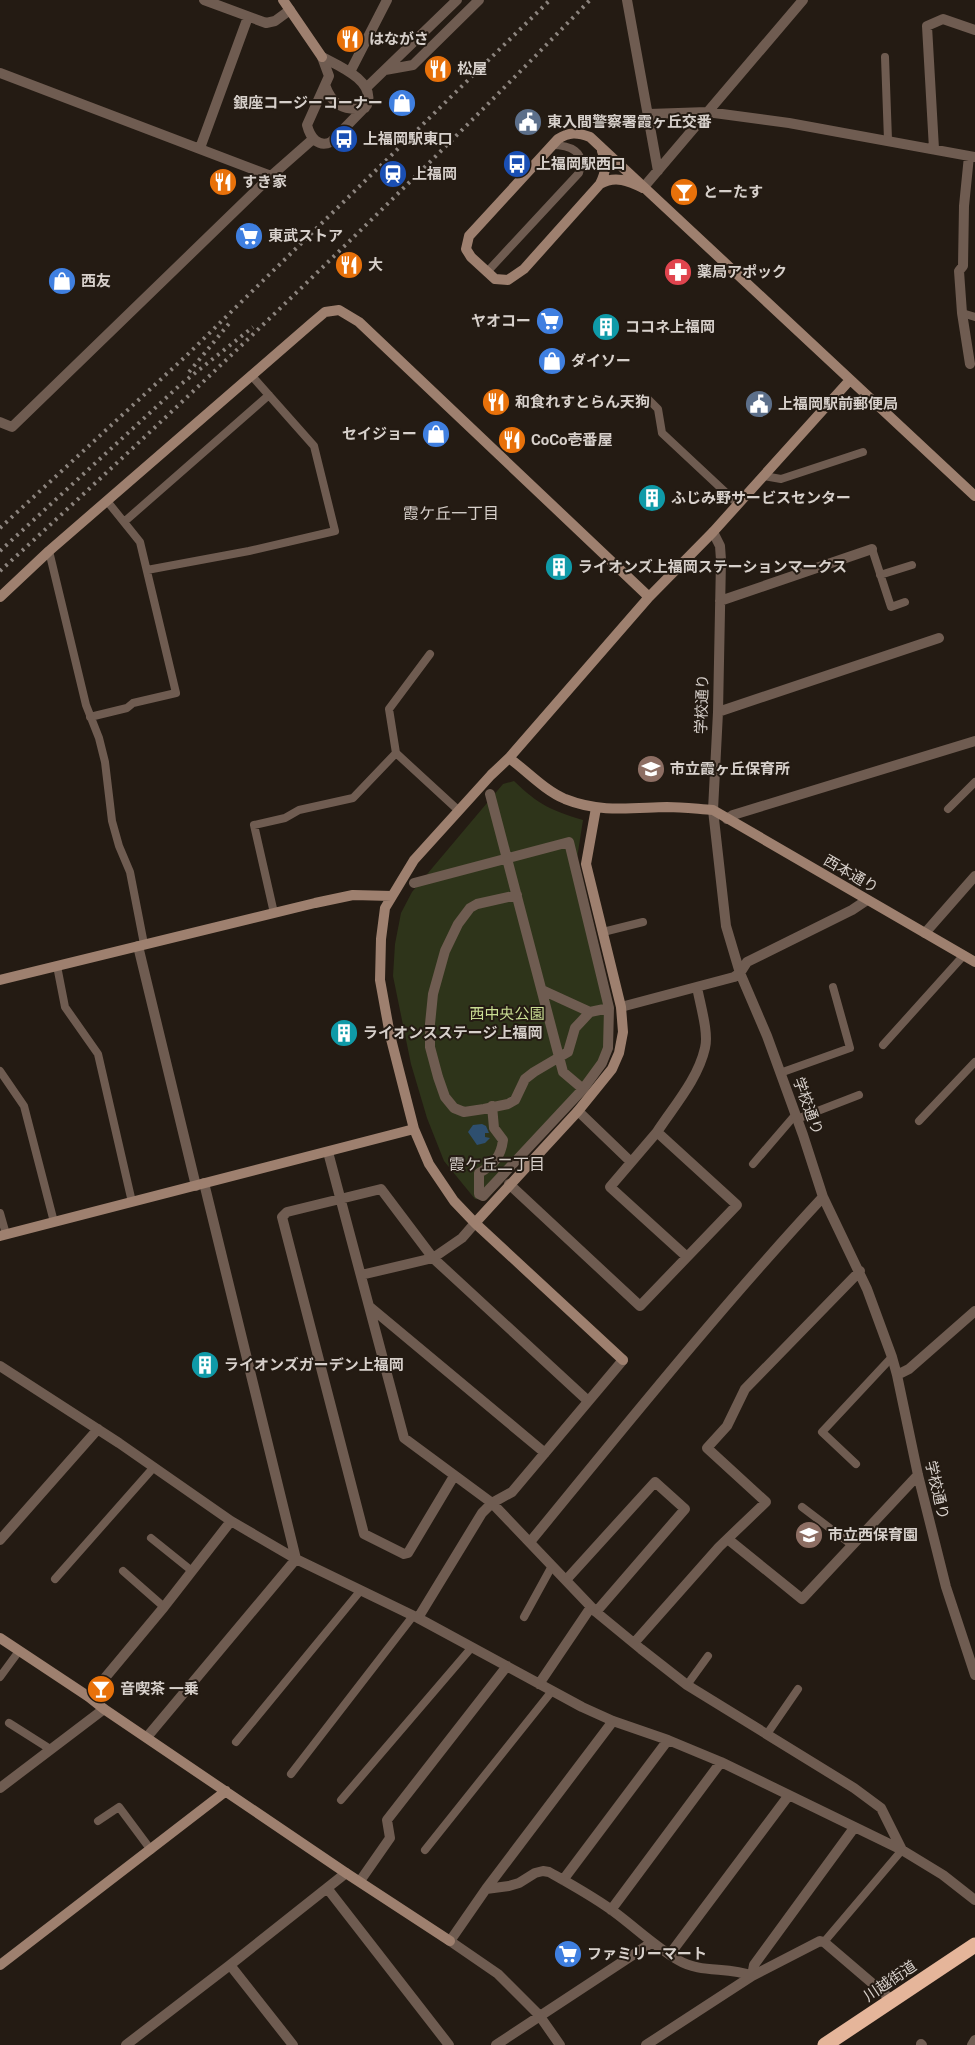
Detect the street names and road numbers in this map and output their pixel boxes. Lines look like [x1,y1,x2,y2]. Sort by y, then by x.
street label: 学校通り [692,674,712,734]
street label: 西本通り [821,851,881,897]
street label: 学校通り [789,1075,827,1137]
street label: 学校通り [921,1459,953,1521]
street label: 川越街道 [860,1957,920,2005]

